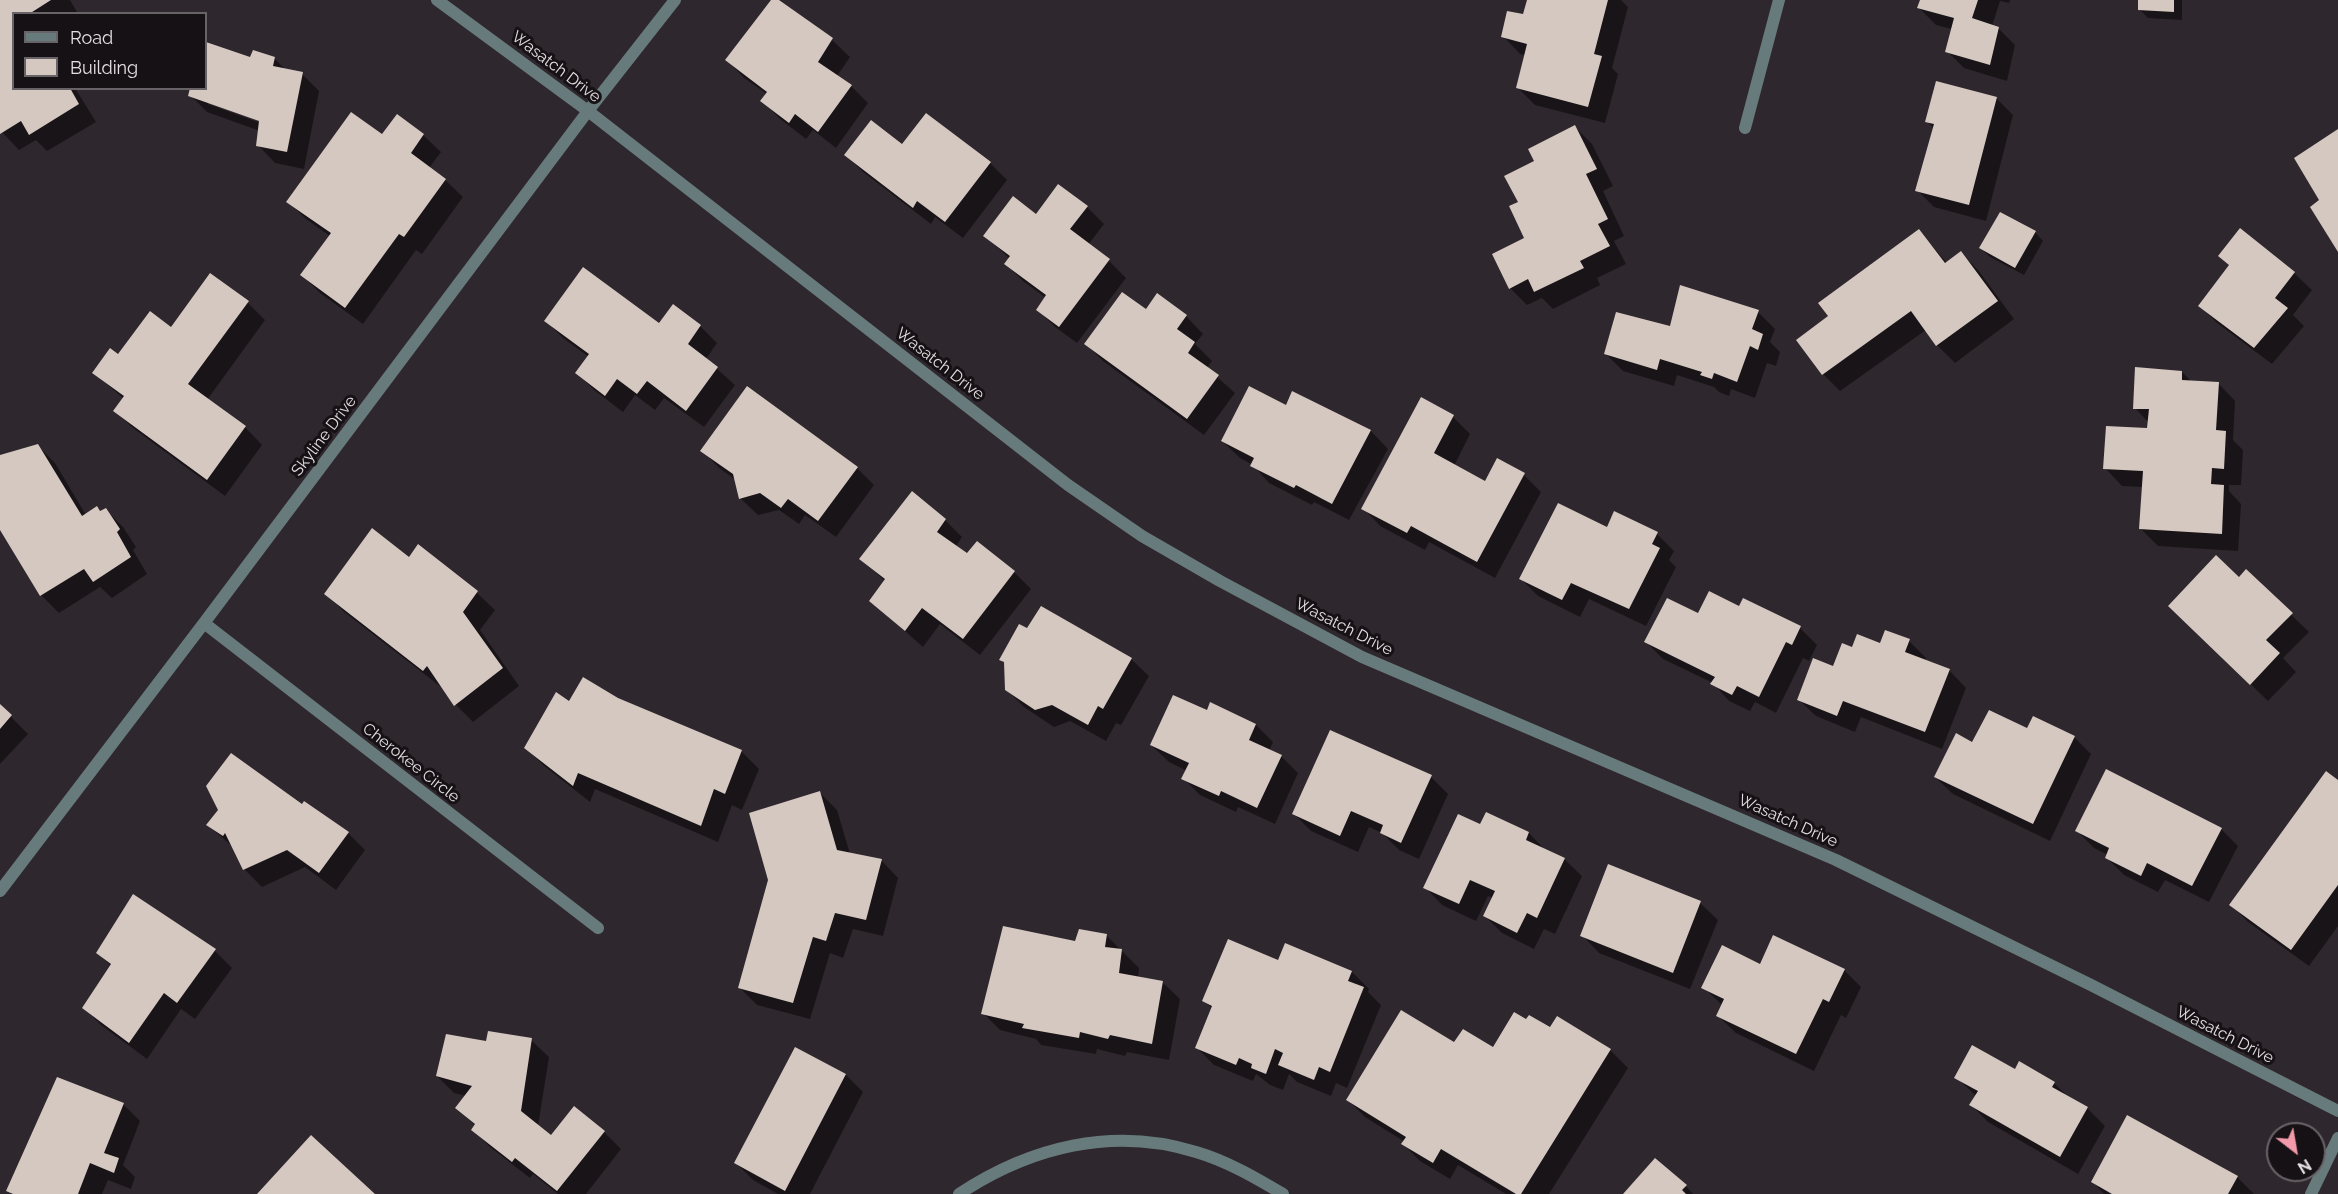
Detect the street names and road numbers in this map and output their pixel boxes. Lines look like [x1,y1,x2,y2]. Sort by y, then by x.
street label: Wasatch Drive [508,27,604,107]
street label: Wasatch Drive [892,324,988,404]
street label: Skyline Drive [288,392,360,480]
street label: Wasatch Drive [1292,594,1396,660]
street label: Cherokee Circle [359,719,463,807]
street label: Wasatch Drive [1735,791,1841,851]
street label: Wasatch Drive [2173,1002,2277,1068]

